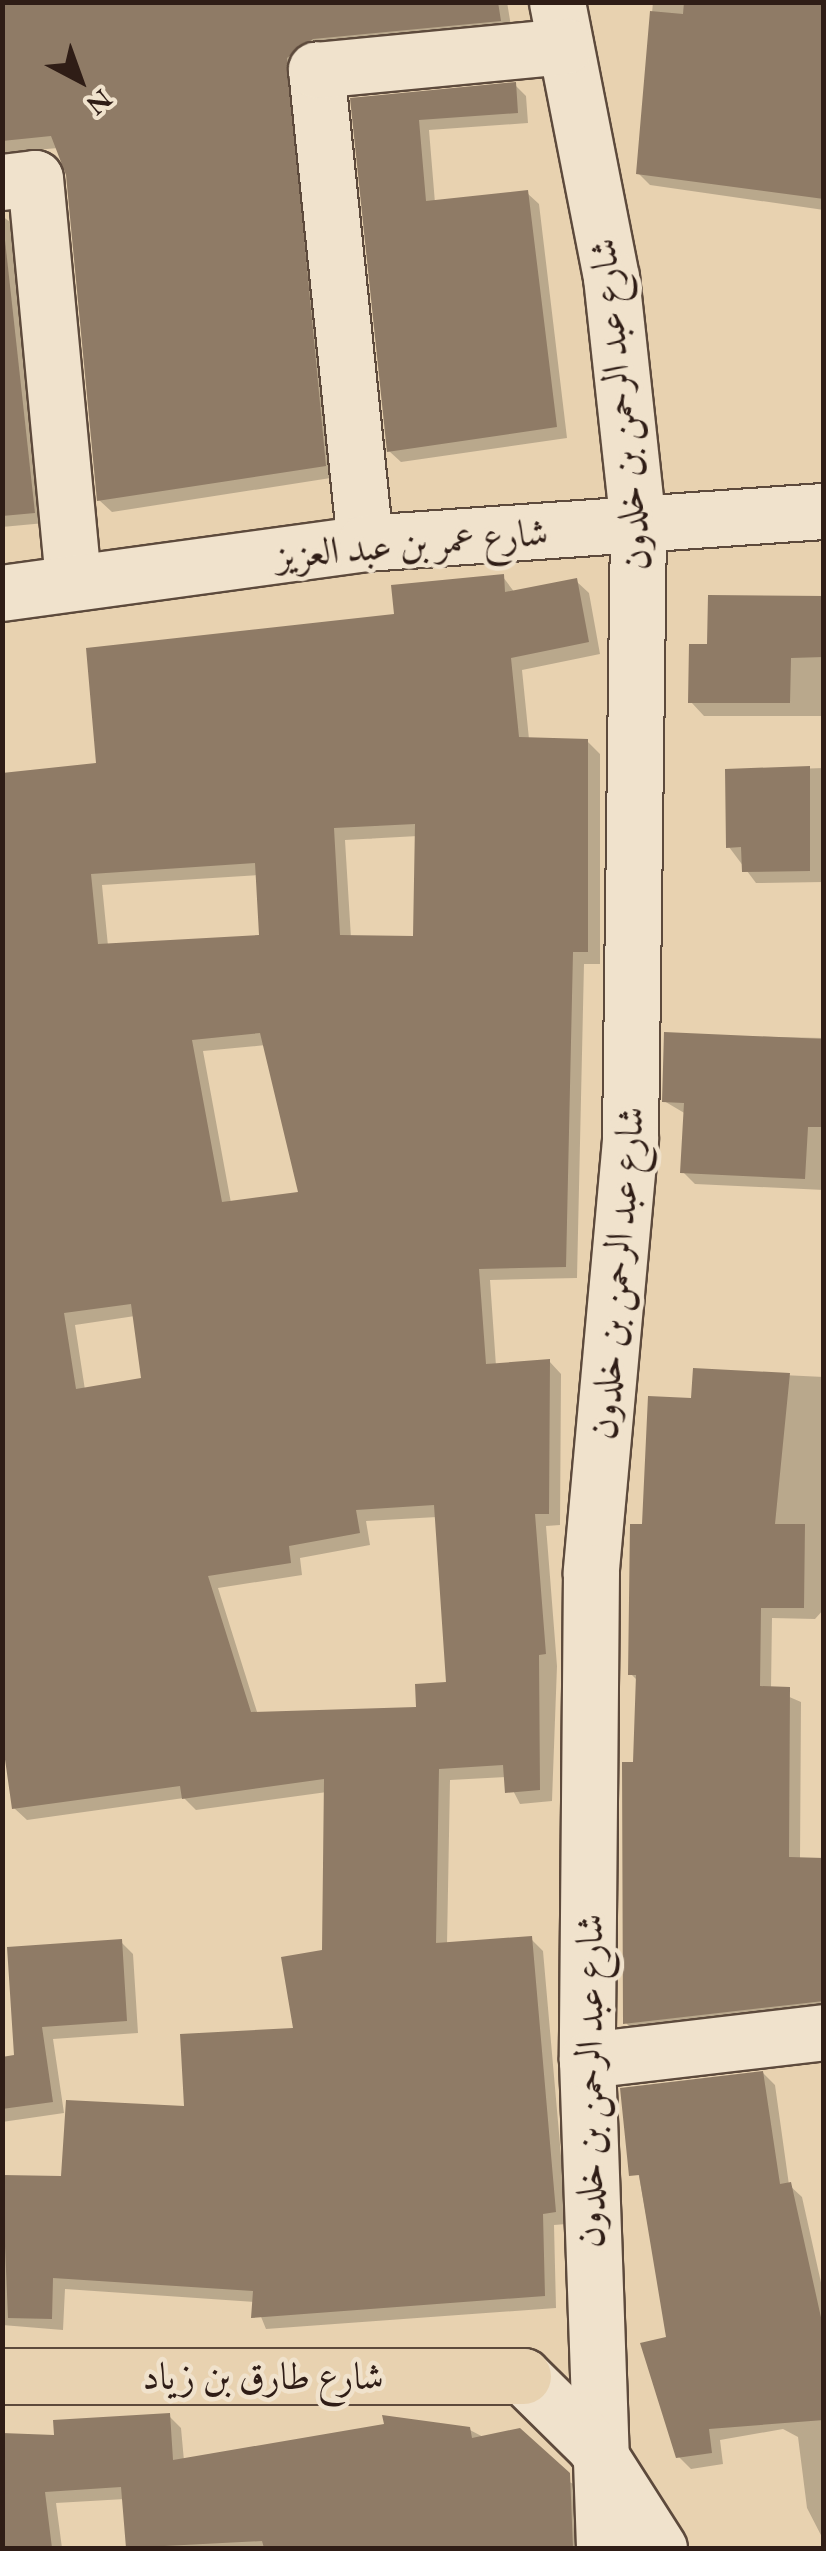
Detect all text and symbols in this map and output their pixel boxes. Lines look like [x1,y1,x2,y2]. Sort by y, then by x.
north arrow [30,30,130,130]
text: N [79,82,120,124]
street label: شارع عبد الرحمن بن خلدون [579,236,659,574]
street label: شارع عمر بن عبد العزيز [274,508,550,578]
street label: شارع عبد الرحمن بن خلدون [579,1104,653,1442]
street label: شارع عبد الرحمن بن خلدون [566,1914,612,2248]
street label: شارع طارق بن زياد [142,2353,384,2399]

